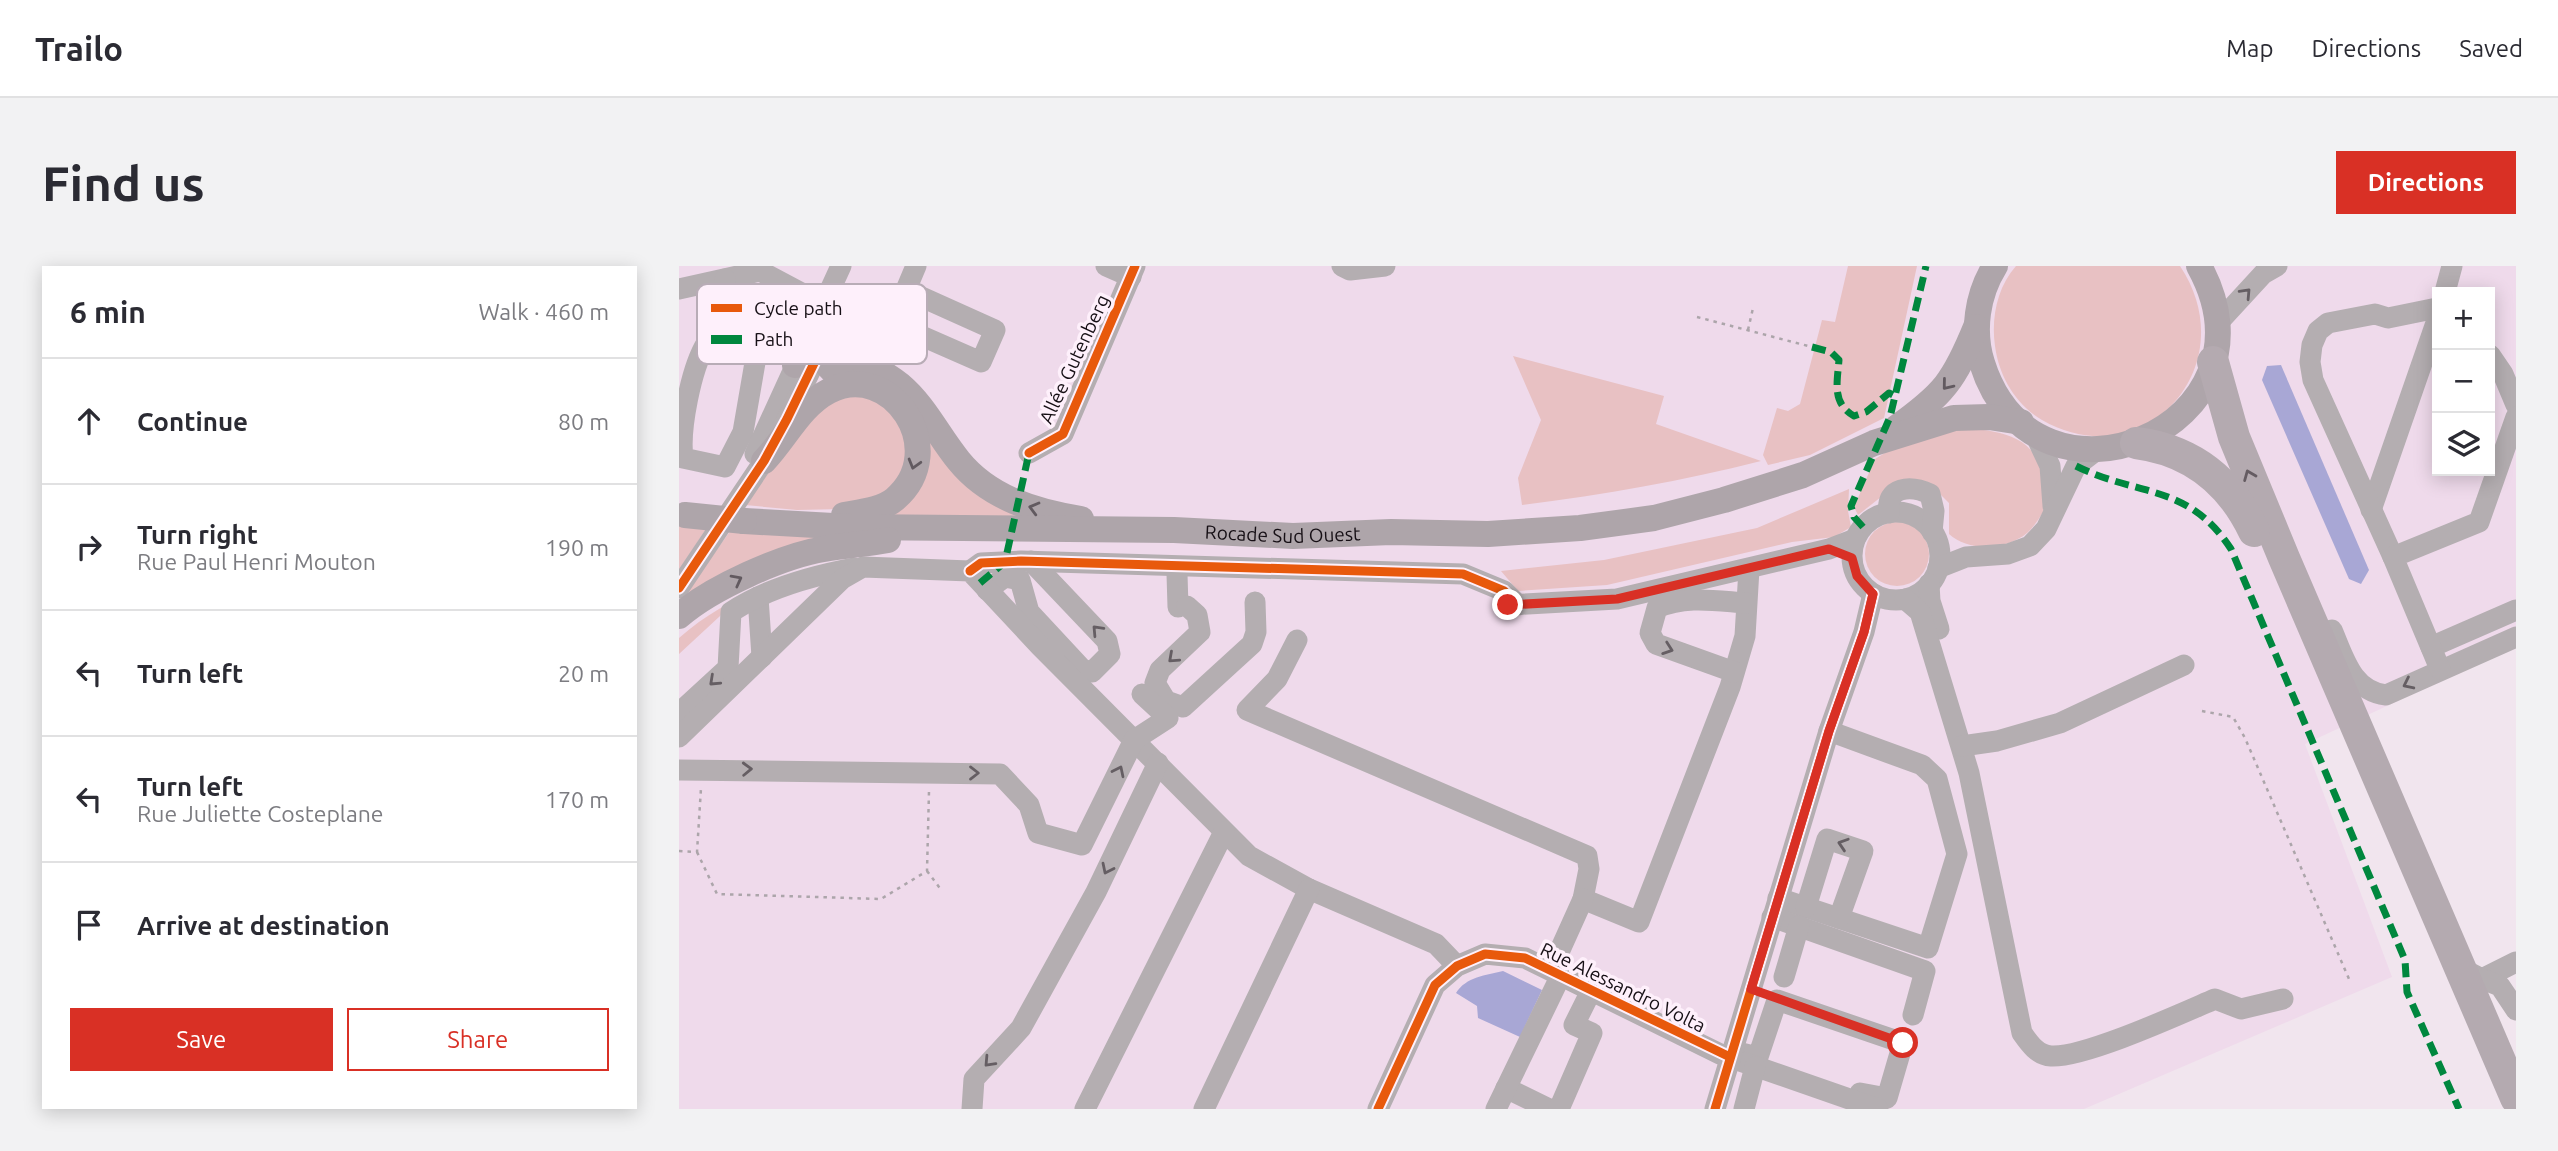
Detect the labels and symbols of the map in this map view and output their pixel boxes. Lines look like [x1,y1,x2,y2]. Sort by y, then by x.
legend [697,284,927,364]
one-way arrow [2237,288,2250,301]
street label: Allée Gutenberg [1035,291,1113,427]
text: Cycle path [754,297,843,319]
text: Path [754,328,793,350]
one-way arrow [1943,377,1955,390]
one-way arrow [908,457,922,469]
one-way arrow [2244,469,2258,481]
one-way arrow [1028,502,1040,516]
street label: Rocade Sud Ouest [1204,521,1361,547]
one-way arrow [730,575,742,589]
route end [1492,589,1523,620]
one-way arrow [1093,625,1106,638]
one-way arrow [1661,640,1673,654]
one-way arrow [1168,650,1181,662]
one-way arrow [709,672,722,685]
one-way arrow [2403,676,2415,690]
one-way arrow [742,761,753,776]
one-way arrow [969,766,980,781]
one-way arrow [1111,766,1125,778]
one-way arrow [1837,838,1849,853]
one-way arrow [1101,862,1115,874]
street label: Rue Alessandro Volta [1537,937,1709,1037]
route start [1887,1027,1918,1058]
one-way arrow [985,1054,998,1067]

